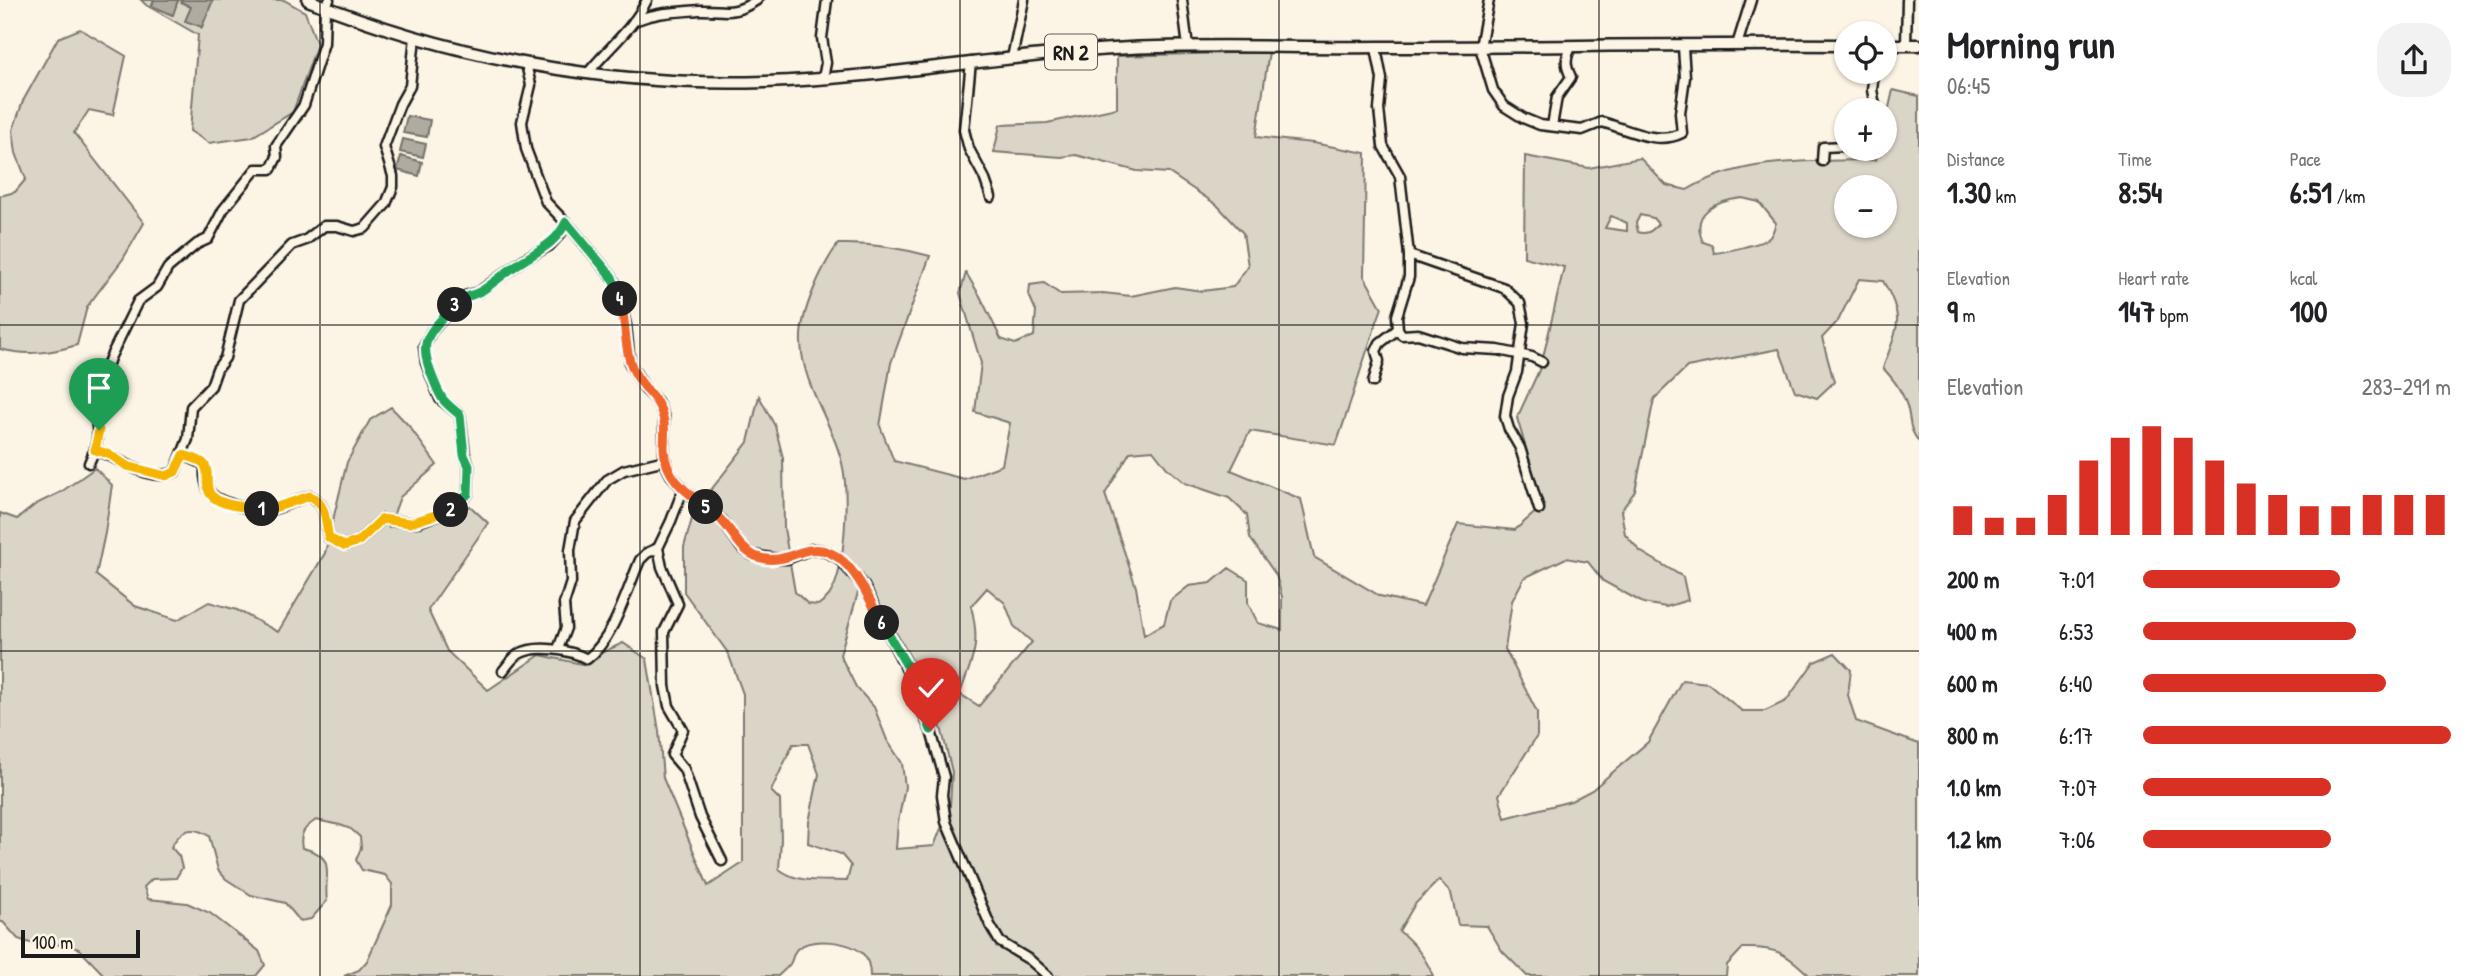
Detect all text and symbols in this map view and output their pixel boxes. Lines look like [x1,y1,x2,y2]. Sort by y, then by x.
text: Morning run [1947,18,2115,70]
map controls [1834,21,1897,238]
button: locate [1834,21,1897,84]
button: share [2377,23,2451,97]
road number: RN 2 [1045,34,1097,70]
text: 06:45 [1947,70,1990,101]
button: + [1834,98,1897,161]
text: Distance [1947,146,2005,172]
text: Time [2118,146,2152,172]
text: Pace [2290,146,2321,172]
text: 1.30 [1947,172,1991,212]
text: 8:54 [2118,172,2162,212]
text: 6:51 [2290,172,2332,212]
button: − [1834,175,1897,238]
text: km [1991,183,2016,209]
text: /km [2332,183,2365,209]
text: Elevation [1947,265,2010,291]
text: Heart rate [2118,265,2189,291]
text: kcal [2290,265,2317,291]
pin: 4 [602,282,638,316]
text: 4 [616,285,623,311]
pin: 3 [438,288,472,322]
text: 3 [450,291,459,317]
text: 9 [1947,291,1958,331]
text: 147 [2118,291,2155,331]
text: 100 [2290,291,2327,331]
text: m [1958,302,1975,328]
text: bpm [2155,302,2189,328]
pin [69,358,129,430]
icon: arrive [80,369,118,407]
text: Elevation [1947,371,2023,402]
text: 283–291 m [2362,371,2451,402]
pin: 5 [688,490,724,524]
pin: 1 [244,491,280,526]
pin: 2 [434,492,468,528]
text: 5 [701,493,710,519]
text: 1 [258,495,265,521]
text: 2 [446,496,455,522]
text: 200 m [1947,564,1999,595]
text: 7:01 [2059,564,2094,595]
pin: 6 [864,606,900,640]
text: 6 [878,609,885,635]
text: 400 m [1947,616,1997,647]
text: 6:53 [2059,616,2094,647]
pin [901,658,961,730]
text: 600 m [1947,668,1998,699]
text: 6:40 [2059,668,2092,699]
icon: check [912,669,950,707]
text: 800 m [1947,720,1999,751]
text: 6:17 [2059,720,2093,751]
text: 1.0 km [1947,772,2001,803]
text: 7:07 [2059,772,2097,803]
text: 1.2 km [1947,824,2002,855]
text: 7:06 [2059,824,2095,855]
scale bar [21,927,140,959]
text: 100 m [32,929,73,955]

